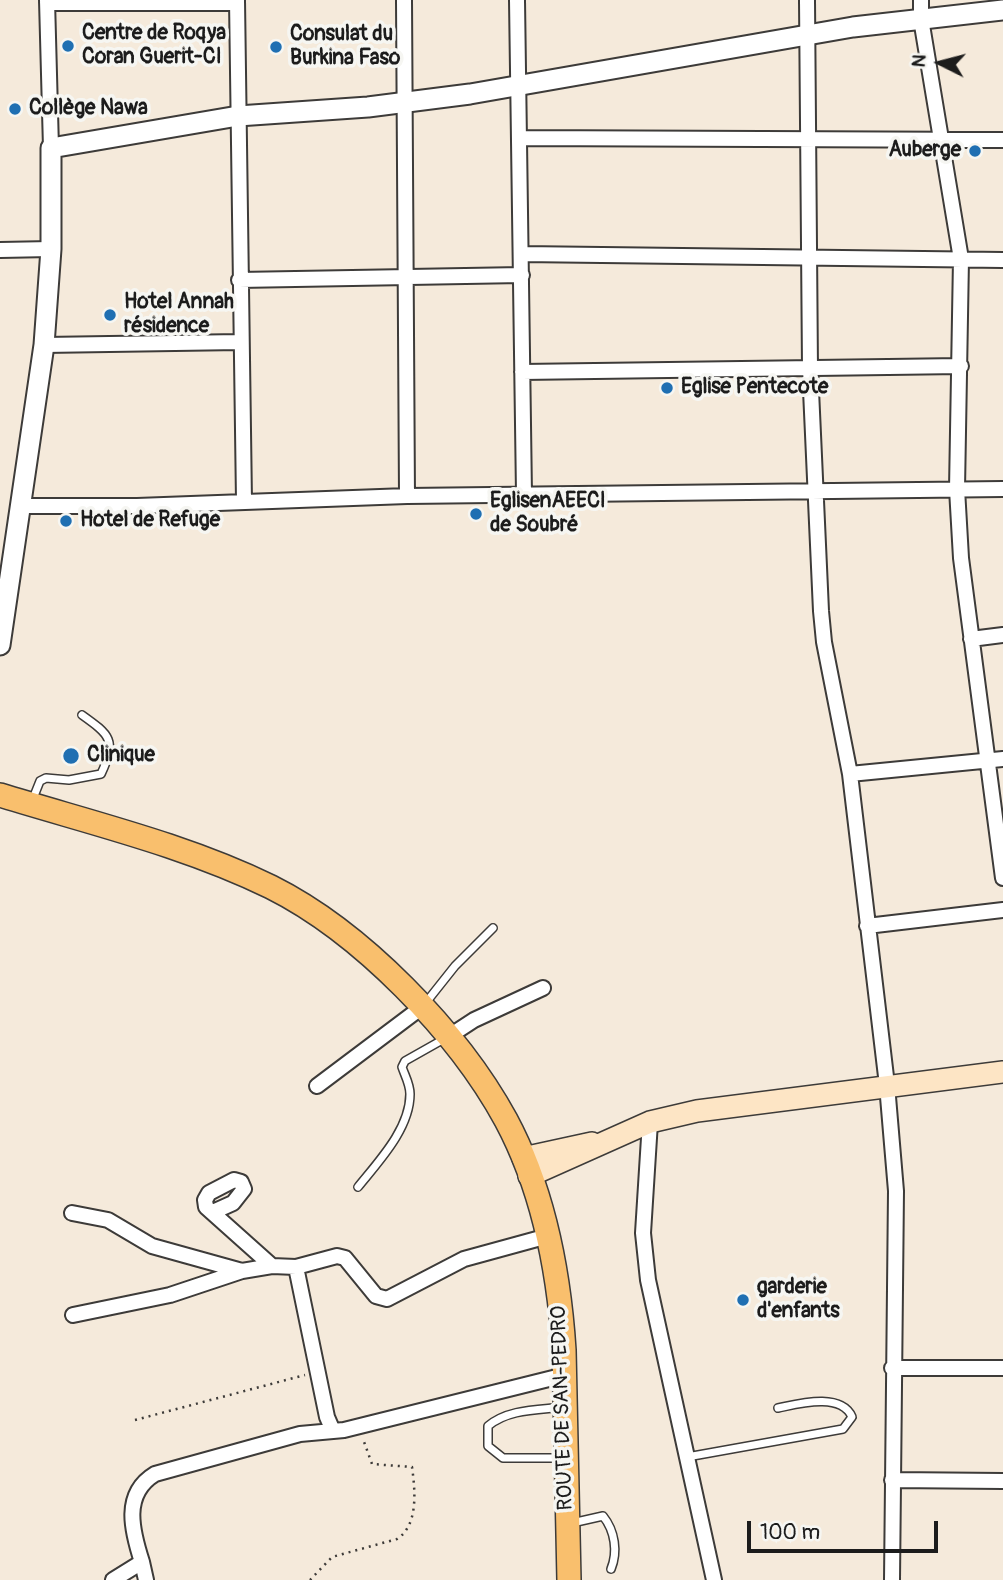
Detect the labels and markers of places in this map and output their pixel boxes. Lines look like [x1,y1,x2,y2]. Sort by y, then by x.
place label: Centre de Roqya Coran Guerit-CI [82,21,226,71]
place label: Consulat du Burkina Faso [290,22,400,72]
marker: Centre de Roqya Coran Guerit-CI [60,38,76,54]
marker: Consulat du Burkina Faso [268,39,284,55]
place label: Collège Nawa [29,96,148,122]
marker: Collège Nawa [7,101,23,117]
place label: Auberge [889,138,961,164]
marker: Auberge [967,143,983,159]
place label: Hotel Annah résidence [124,290,234,340]
marker: Hotel Annah résidence [102,307,118,323]
place label: Eglise Pentecote [681,375,828,401]
marker: Eglise Pentecote [659,380,675,396]
place label: EglisenAEECI de Soubré [490,489,606,539]
marker: EglisenAEECI de Soubré [468,506,484,522]
place label: Hotel de Refuge [80,508,220,534]
marker: Hotel de Refuge [58,513,74,529]
place label: Clinique [87,743,155,769]
marker: Clinique [61,746,81,766]
place label: garderie d'enfants [757,1275,840,1325]
marker: garderie d'enfants [735,1292,751,1308]

